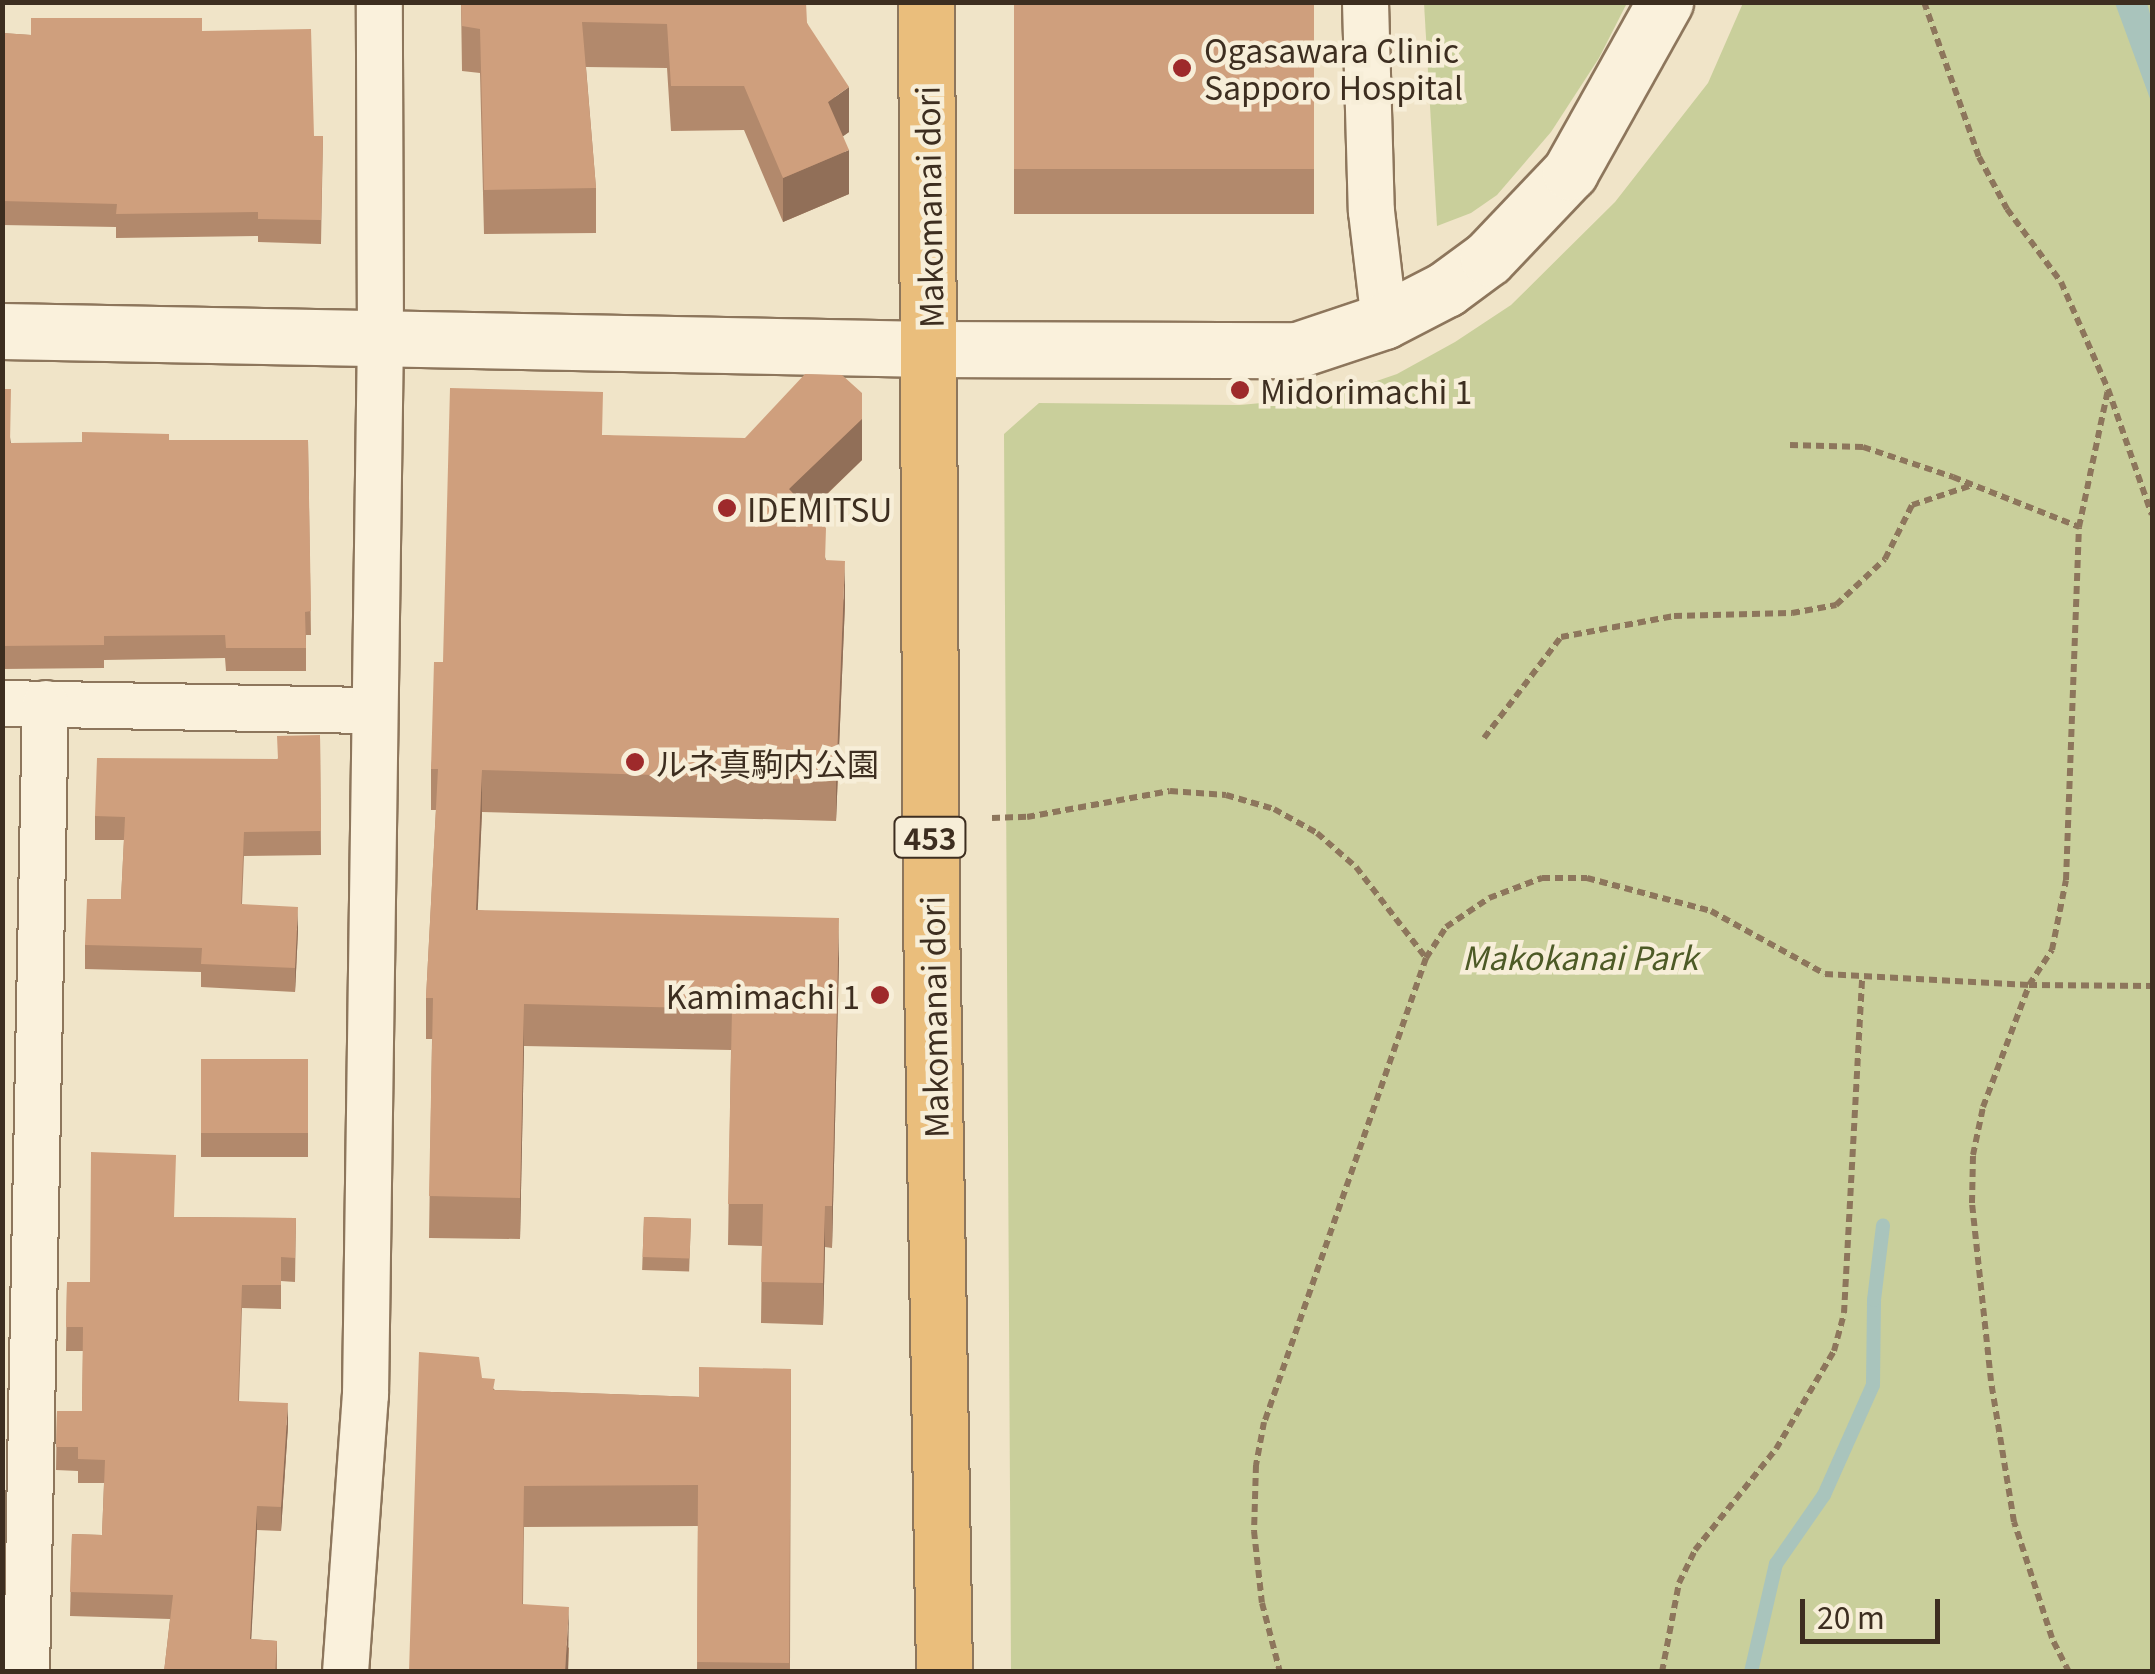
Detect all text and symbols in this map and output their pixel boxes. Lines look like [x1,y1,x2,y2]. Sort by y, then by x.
place label: Ogasawara Clinic Sapporo Hospital [1204,31,1463,106]
marker: Ogasawara Clinic Sapporo Hospital [1169,55,1195,81]
street label: Makomanai dori [907,86,949,328]
place label: Midorimachi 1 [1260,371,1472,409]
marker: Midorimachi 1 [1229,379,1251,401]
place label: IDEMITSU [747,489,892,527]
marker: IDEMITSU [716,497,738,519]
place label: ルネ真駒内公園 [655,743,879,781]
marker: ルネ真駒内公園 [624,751,646,773]
road number: 453 [892,812,968,862]
street label: Makomanai dori [912,896,954,1138]
park label: Makokanai Park [1462,937,1698,975]
place label: Kamimachi 1 [666,976,860,1014]
marker: Kamimachi 1 [869,984,891,1006]
scale bar [1805,1579,1945,1641]
text: 20 m [1817,1594,1885,1638]

